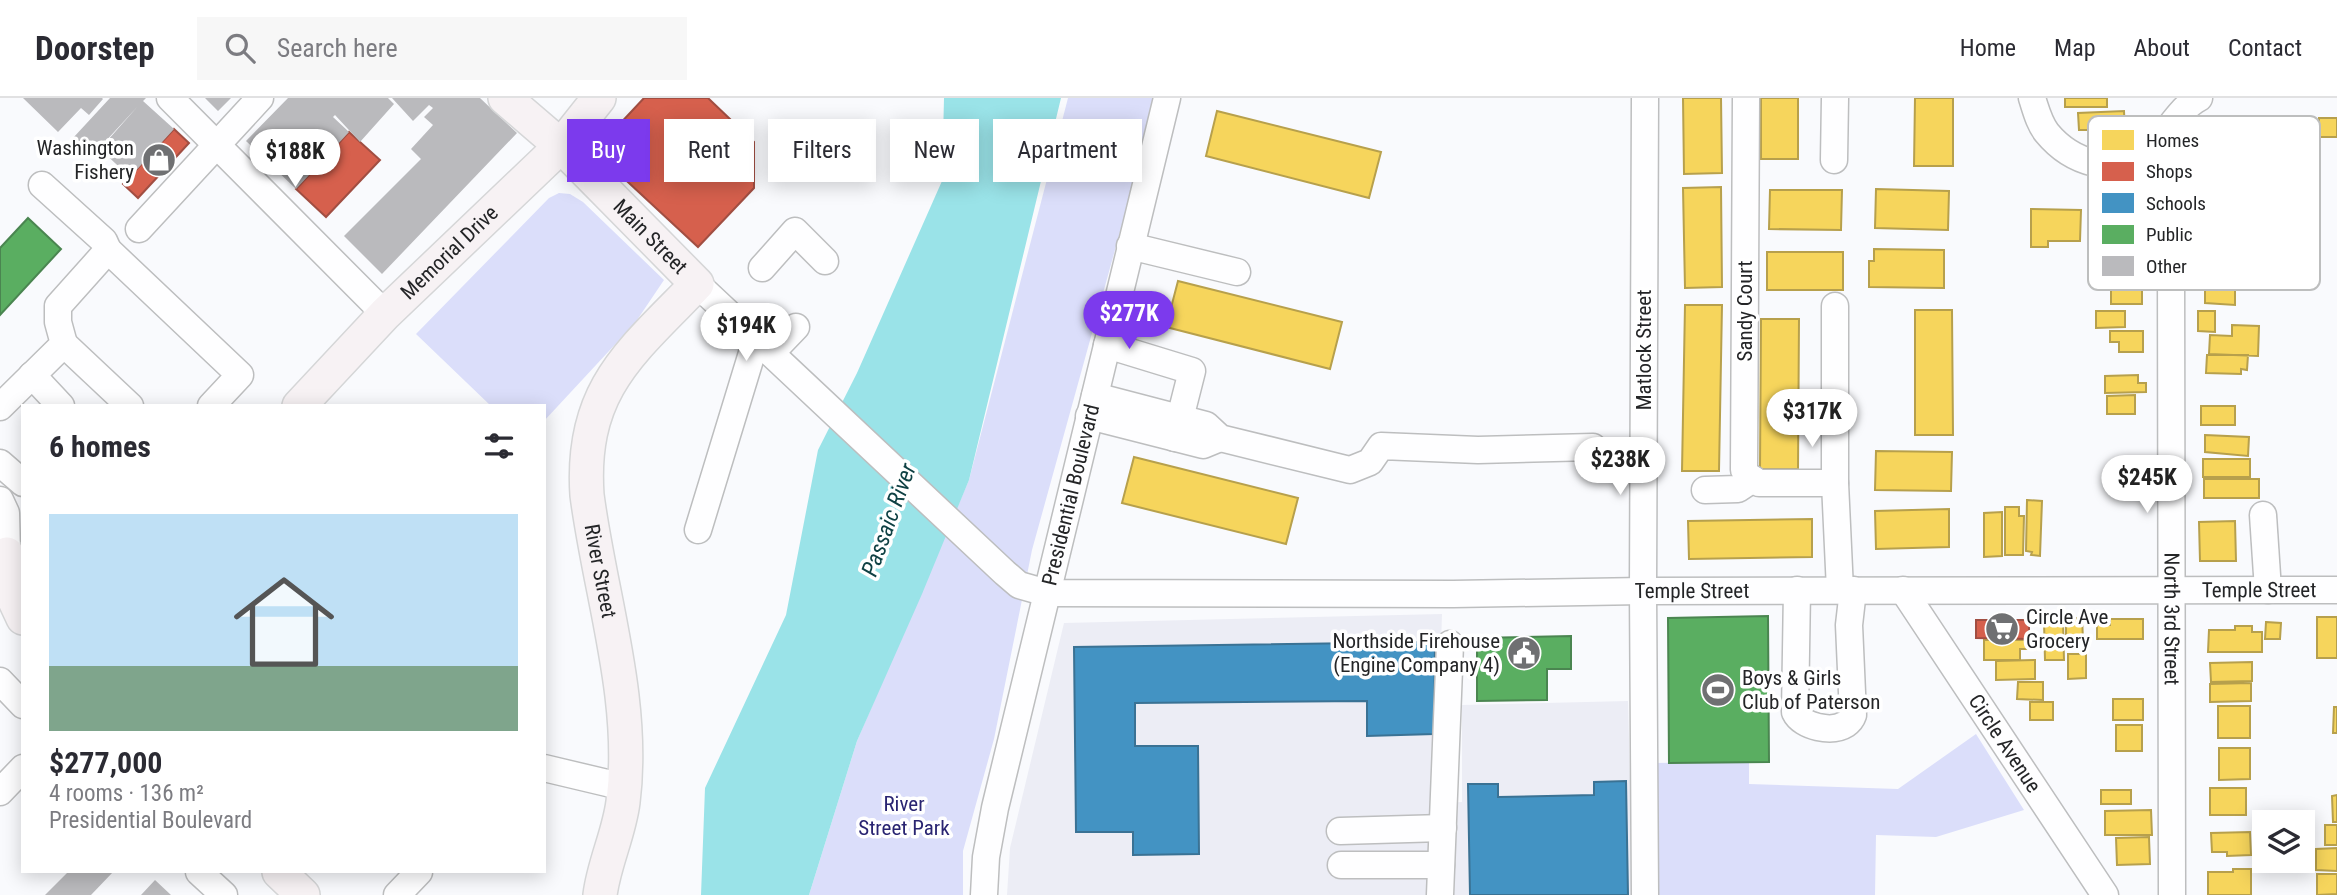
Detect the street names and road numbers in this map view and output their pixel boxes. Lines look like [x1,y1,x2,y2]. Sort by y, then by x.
street label: Main Street [608,194,692,279]
street label: Memorial Drive [396,201,503,304]
street label: Sandy Court [1733,261,1757,361]
street label: Matlock Street [1632,290,1656,410]
street label: Presidential Boulevard [1037,402,1104,588]
street label: River Street [580,522,621,620]
street label: North 3rd Street [2159,552,2184,685]
street label: Temple Street [2202,578,2316,602]
street label: Temple Street [1635,579,1749,603]
street label: Circle Avenue [1963,690,2046,797]

